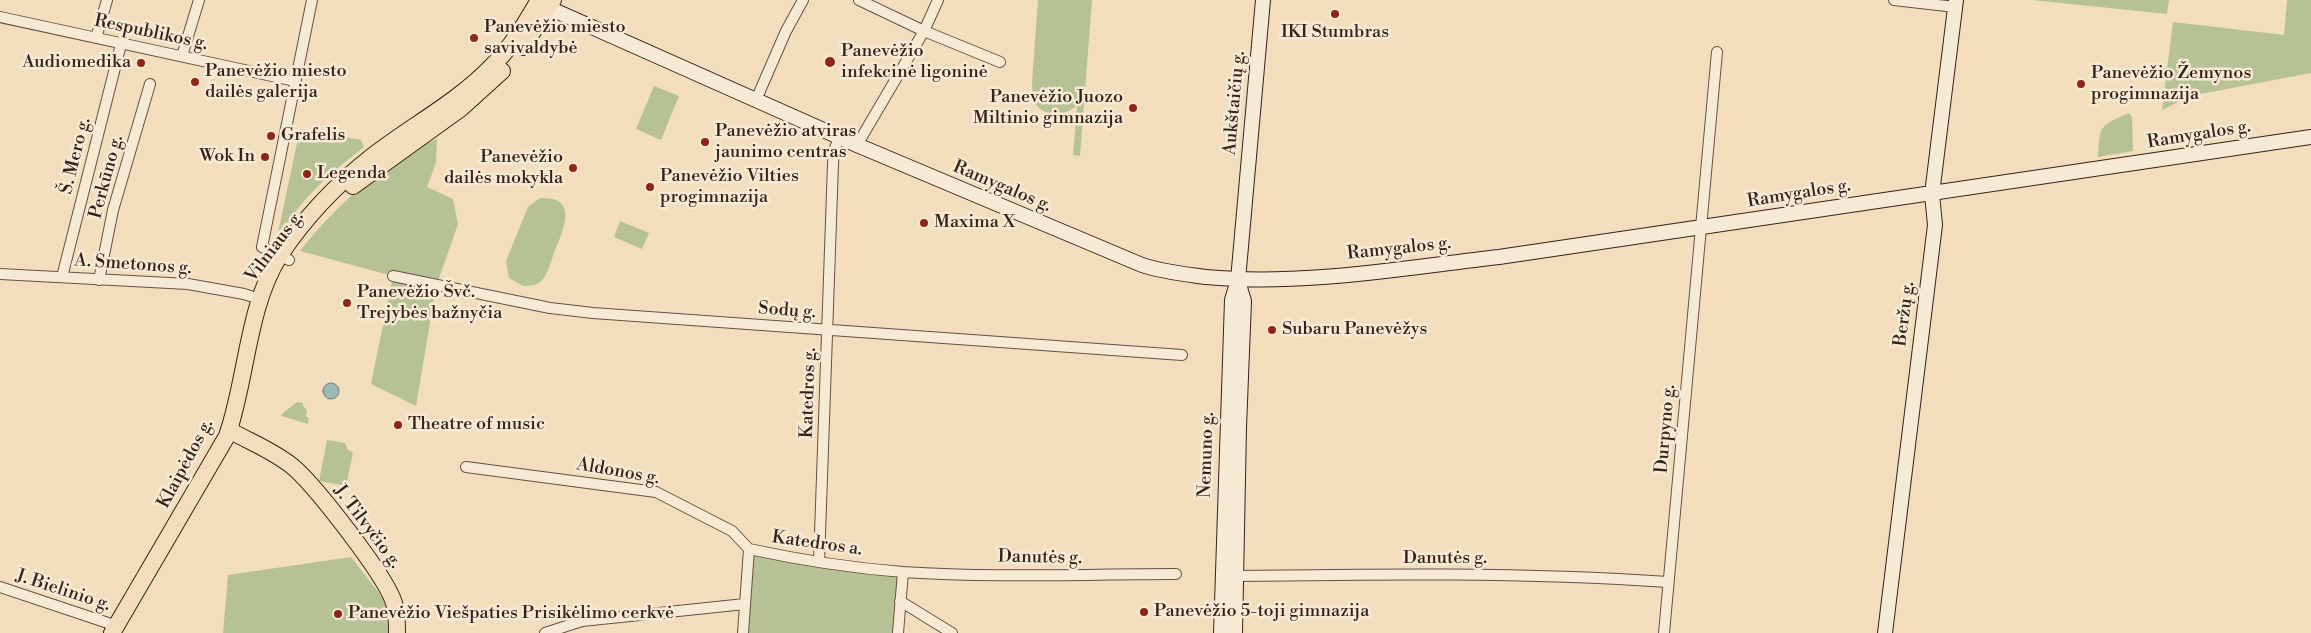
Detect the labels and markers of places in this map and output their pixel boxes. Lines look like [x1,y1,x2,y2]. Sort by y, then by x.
marker: IKI Stumbras [1329,8,1341,20]
place label: Panevėžio miesto savivaldybė [484,17,625,59]
place label: IKI Stumbras [1281,22,1389,44]
marker: Panevėžio miesto savivaldybė [468,32,480,44]
place label: Panevėžio infekcinė ligoninė [841,41,988,84]
place label: Audiomedika [22,52,131,74]
marker: Panevėžio infekcinė ligoninė [823,55,837,69]
marker: Audiomedika [135,57,147,69]
place label: Panevėžio miesto dailės galerija [205,61,346,104]
place label: Panevėžio Žemynos progimnazija [2091,63,2251,106]
marker: Panevėžio miesto dailės galerija [189,76,201,88]
marker: Panevėžio Žemynos progimnazija [2075,78,2087,90]
place label: Panevėžio Juozo Miltinio gimnazija [973,87,1123,130]
marker: Panevėžio Juozo Miltinio gimnazija [1127,102,1139,114]
place label: Panevėžio atviras jaunimo centras [715,121,856,163]
place label: Grafelis [281,125,345,147]
marker: Grafelis [265,130,277,142]
marker: Panevėžio atviras jaunimo centras [699,136,711,148]
place label: Wok In [199,146,255,168]
place label: Panevėžio dailės mokykla [444,147,563,190]
marker: Wok In [259,151,271,163]
marker: Panevėžio dailės mokykla [567,162,579,174]
place label: Legenda [317,163,386,185]
place label: Panevėžio Vilties progimnazija [660,166,799,208]
marker: Legenda [301,168,313,180]
marker: Panevėžio Vilties progimnazija [644,181,656,193]
place label: Maxima X [934,212,1015,234]
marker: Maxima X [918,217,930,229]
place label: Panevėžio Švč. Trejybės bažnyčia [357,282,502,324]
marker: Panevėžio Švč. Trejybės bažnyčia [341,297,353,309]
place label: Subaru Panevėžys [1282,319,1427,341]
marker: Subaru Panevėžys [1266,324,1278,336]
place label: Theatre of music [408,414,545,436]
marker: Theatre of music [392,419,404,431]
place label: Panevėžio 5-toji gimnazija [1154,601,1369,623]
place label: Panevėžio Viešpaties Prisikėlimo cerkvė [348,603,674,625]
marker: Panevėžio 5-toji gimnazija [1138,606,1150,618]
marker: Panevėžio Viešpaties Prisikėlimo cerkvė [332,608,344,620]

